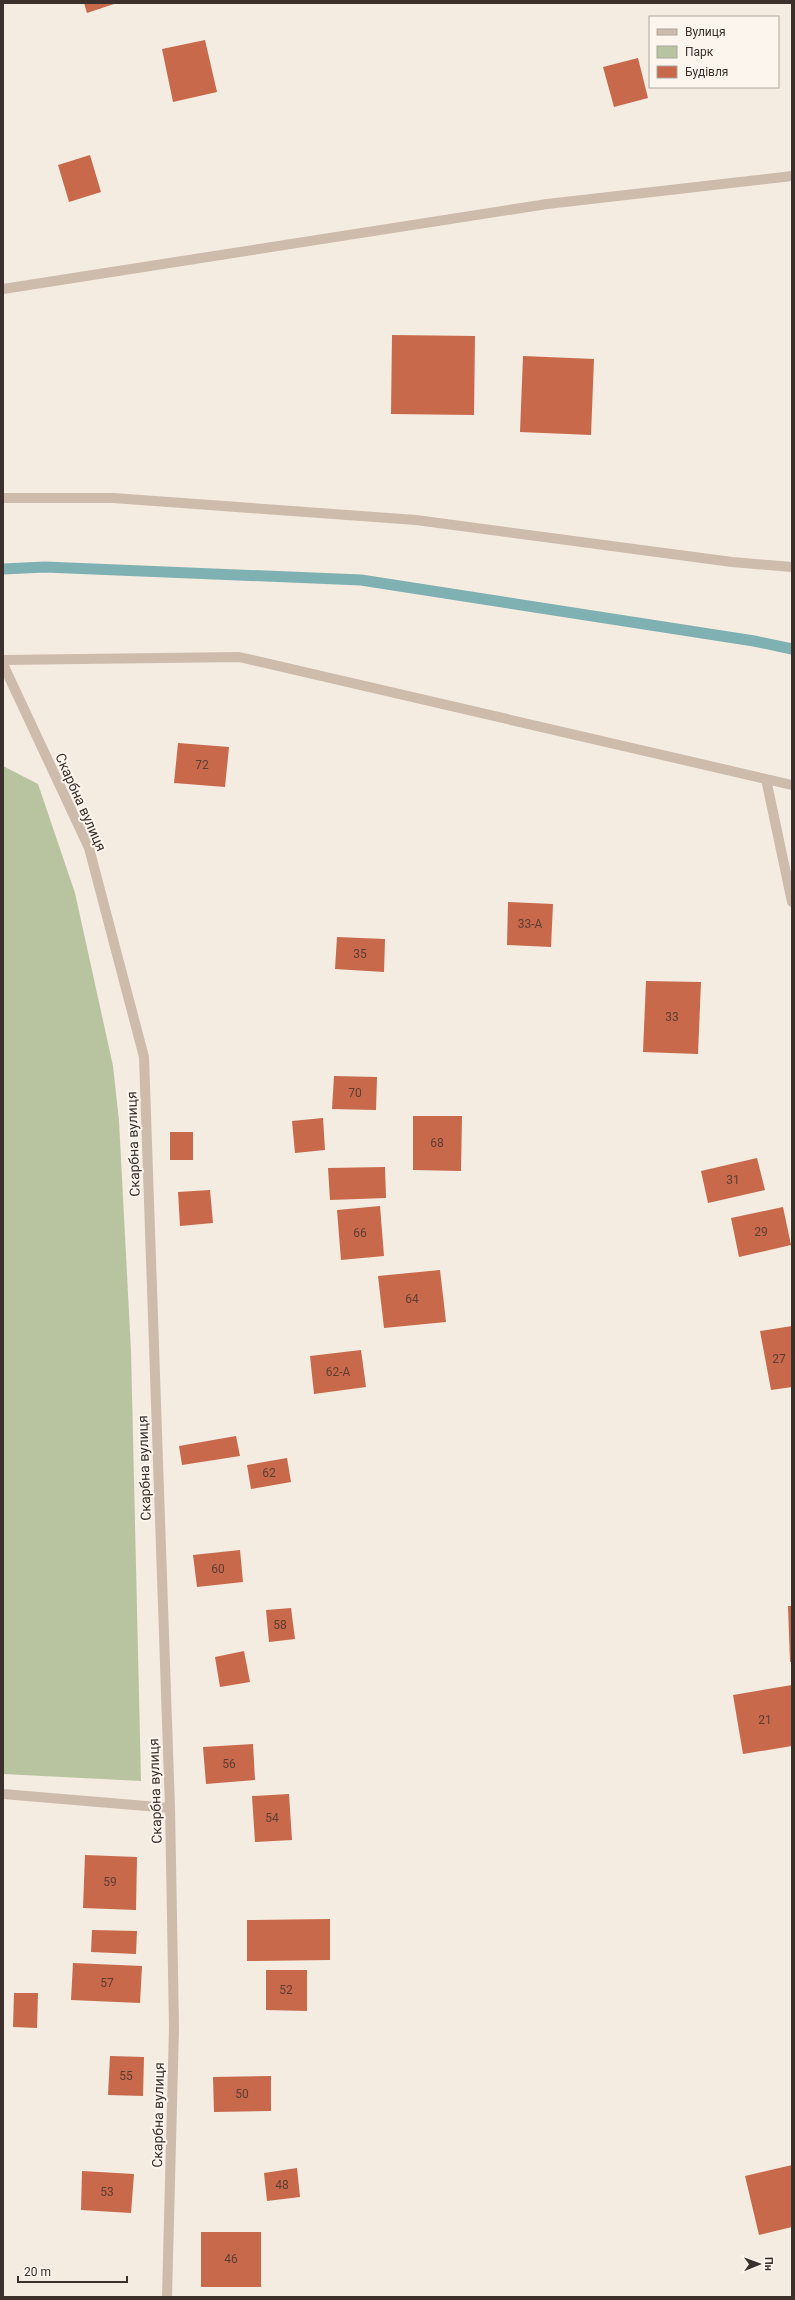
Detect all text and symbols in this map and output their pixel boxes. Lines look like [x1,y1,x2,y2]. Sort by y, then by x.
legend [649,16,779,88]
text: Вулиця [685,25,726,39]
text: Парк [685,45,714,59]
text: Будівля [685,65,728,79]
street label: Скарбна вулиця [52,751,110,853]
house number: 72 [195,758,209,772]
house number: 33-А [518,917,542,931]
house number: 35 [353,947,367,961]
house number: 33 [665,1010,679,1024]
house number: 70 [348,1086,362,1100]
street label: Скарбна вулиця [123,1091,143,1197]
house number: 68 [430,1136,444,1150]
house number: 31 [726,1173,740,1187]
house number: 29 [754,1225,768,1239]
house number: 66 [353,1226,367,1240]
house number: 64 [405,1292,419,1306]
house number: 27 [772,1352,786,1366]
house number: 62-А [326,1365,350,1379]
street label: Скарбна вулиця [134,1415,154,1521]
house number: 62 [262,1466,276,1480]
house number: 60 [211,1562,225,1576]
house number: 58 [273,1618,287,1632]
house number: 21 [758,1713,772,1727]
street label: Скарбна вулиця [145,1738,165,1844]
house number: 56 [222,1757,236,1771]
house number: 54 [265,1811,279,1825]
house number: 59 [103,1875,117,1889]
house number: 57 [100,1976,114,1990]
house number: 52 [279,1983,293,1997]
street label: Скарбна вулиця [149,2062,167,2168]
house number: 55 [119,2069,133,2083]
house number: 50 [235,2087,249,2101]
house number: 48 [275,2178,289,2192]
house number: 53 [100,2185,114,2199]
north arrow [739,2244,779,2284]
house number: 46 [224,2252,238,2266]
text: Пн [762,2257,775,2271]
scale bar [18,2258,127,2284]
text: 20 m [24,2265,51,2279]

